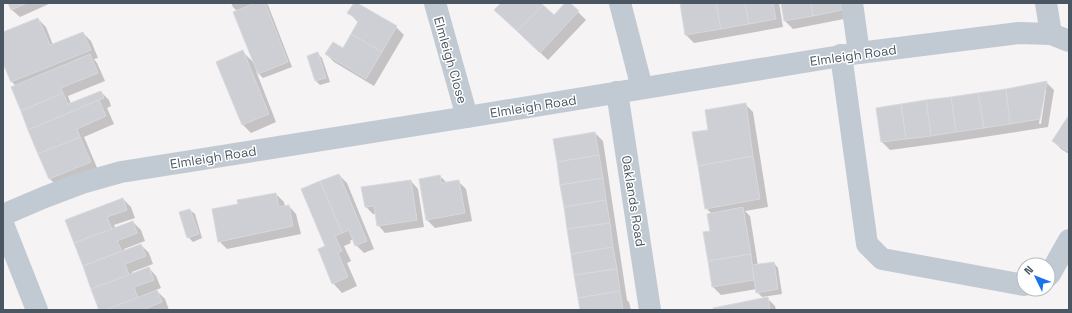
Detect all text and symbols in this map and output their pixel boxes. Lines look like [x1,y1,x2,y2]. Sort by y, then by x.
street label: Elmleigh Close [430,15,471,106]
street label: Elmleigh Road [809,41,897,70]
street label: Elmleigh Road [489,91,578,122]
street label: Elmleigh Road [169,142,258,173]
street label: Oaklands Road [618,154,649,248]
north arrow [1016,257,1056,297]
text: N [1021,263,1036,278]

